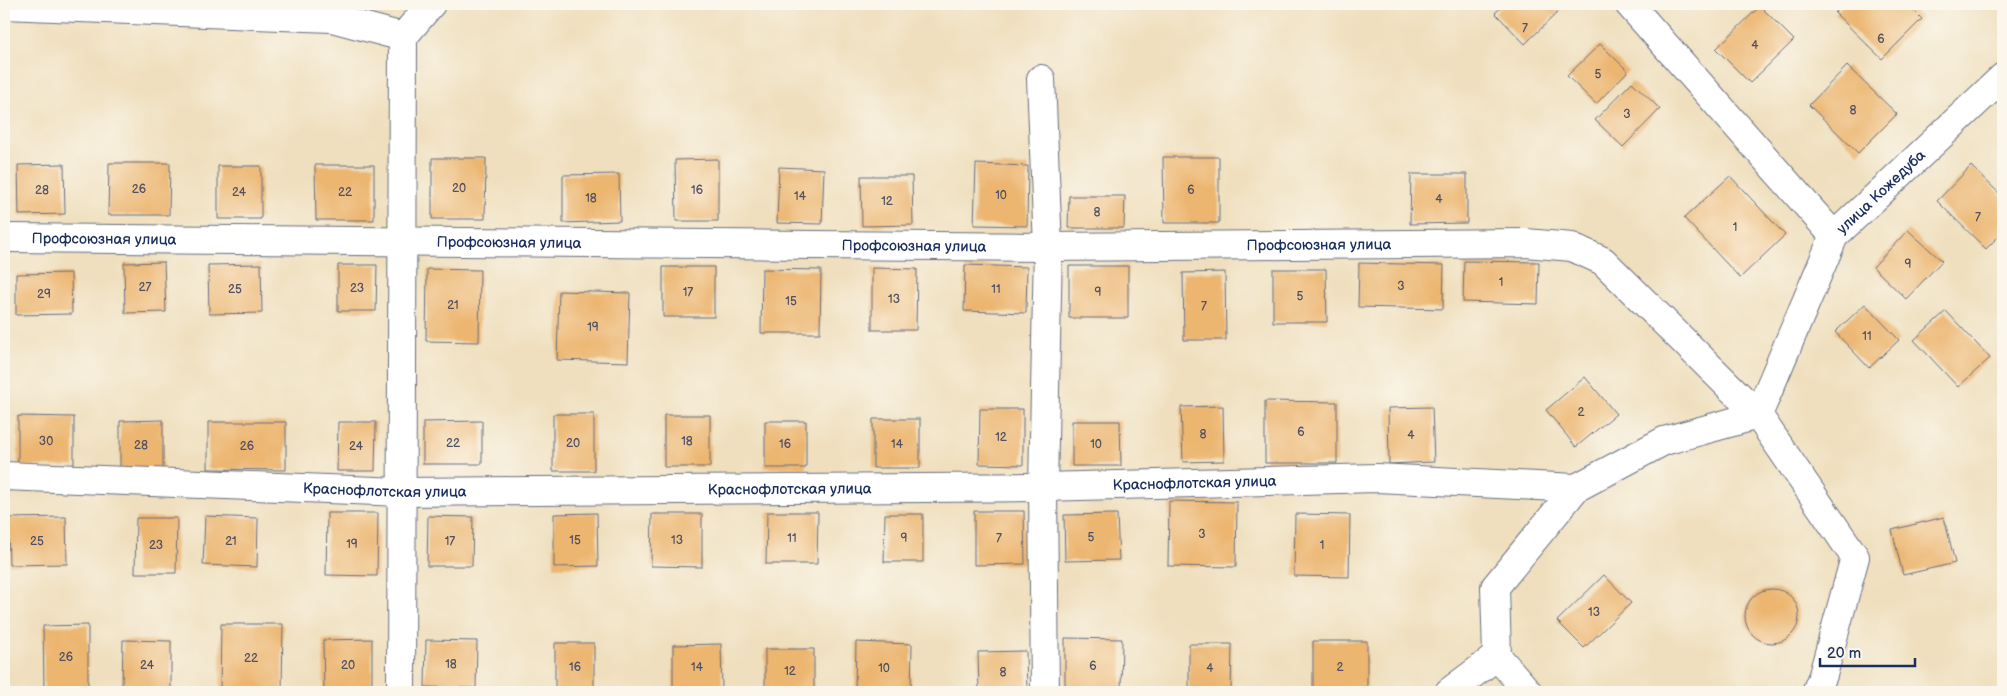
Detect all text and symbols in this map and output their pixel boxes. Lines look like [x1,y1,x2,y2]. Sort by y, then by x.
house number: 7 [1522,21,1528,36]
house number: 6 [1877,32,1885,47]
house number: 4 [1751,38,1759,53]
house number: 5 [1595,67,1602,82]
house number: 8 [1850,103,1857,118]
house number: 3 [1623,107,1631,122]
street label: улица Кожедуба [1833,145,1929,238]
house number: 20 [452,181,466,196]
house number: 26 [132,182,146,197]
house number: 28 [35,183,49,198]
house number: 16 [691,183,703,198]
house number: 6 [1187,183,1195,198]
house number: 24 [232,185,247,200]
house number: 22 [338,185,352,200]
house number: 10 [995,188,1007,203]
house number: 14 [794,189,807,204]
house number: 18 [585,191,597,206]
house number: 4 [1435,192,1443,207]
house number: 12 [881,194,893,209]
house number: 8 [1094,205,1101,220]
house number: 7 [1975,210,1981,225]
house number: 1 [1733,220,1737,235]
street label: Профсоюзная улица [31,229,177,249]
street label: Профсоюзная улица [436,232,582,252]
street label: Профсоюзная улица [1246,235,1392,255]
street label: Профсоюзная улица [841,236,987,256]
house number: 9 [1905,257,1912,272]
house number: 1 [1499,275,1503,290]
house number: 3 [1397,279,1405,294]
house number: 27 [139,280,152,295]
house number: 23 [350,281,364,296]
house number: 25 [228,282,242,297]
house number: 11 [991,282,1001,297]
house number: 17 [683,285,693,300]
house number: 9 [1095,285,1102,300]
house number: 29 [37,287,51,302]
house number: 5 [1297,289,1304,304]
house number: 13 [888,292,900,307]
house number: 15 [785,294,797,309]
house number: 21 [447,298,459,313]
house number: 7 [1201,299,1207,314]
house number: 19 [587,320,599,335]
house number: 11 [1862,329,1872,344]
house number: 2 [1577,405,1585,420]
house number: 6 [1297,425,1305,440]
house number: 8 [1200,427,1207,442]
house number: 4 [1407,428,1415,443]
house number: 12 [995,430,1007,445]
house number: 30 [39,434,53,449]
house number: 18 [681,434,693,449]
house number: 22 [446,436,460,451]
house number: 20 [566,436,580,451]
house number: 16 [779,437,791,452]
house number: 14 [891,437,904,452]
house number: 10 [1090,437,1102,452]
house number: 28 [134,438,148,453]
house number: 26 [240,439,254,454]
house number: 24 [349,439,364,454]
street label: Краснофлотская улица [1112,471,1277,495]
street label: Краснофлотская улица [302,479,467,502]
street label: Краснофлотская улица [708,479,872,499]
house number: 3 [1198,527,1206,542]
house number: 5 [1088,530,1095,545]
house number: 11 [787,531,797,546]
house number: 9 [901,531,908,546]
house number: 7 [996,531,1002,546]
house number: 15 [569,533,581,548]
house number: 13 [671,533,683,548]
house number: 25 [30,534,44,549]
house number: 21 [225,534,237,549]
house number: 17 [445,534,455,549]
house number: 19 [346,537,358,552]
house number: 23 [149,538,163,553]
house number: 1 [1320,538,1324,553]
house number: 13 [1588,605,1600,620]
scale bar [1820,636,1914,668]
text: 20 m [1827,644,1861,663]
house number: 26 [59,650,73,665]
house number: 22 [244,651,258,666]
house number: 18 [445,657,457,672]
house number: 24 [140,658,155,673]
house number: 20 [341,658,355,673]
house number: 6 [1089,659,1097,674]
house number: 16 [569,660,581,675]
house number: 14 [691,660,704,675]
house number: 2 [1336,660,1344,675]
house number: 10 [878,661,890,676]
house number: 4 [1206,661,1214,676]
house number: 12 [784,664,796,679]
house number: 8 [1000,665,1007,680]

